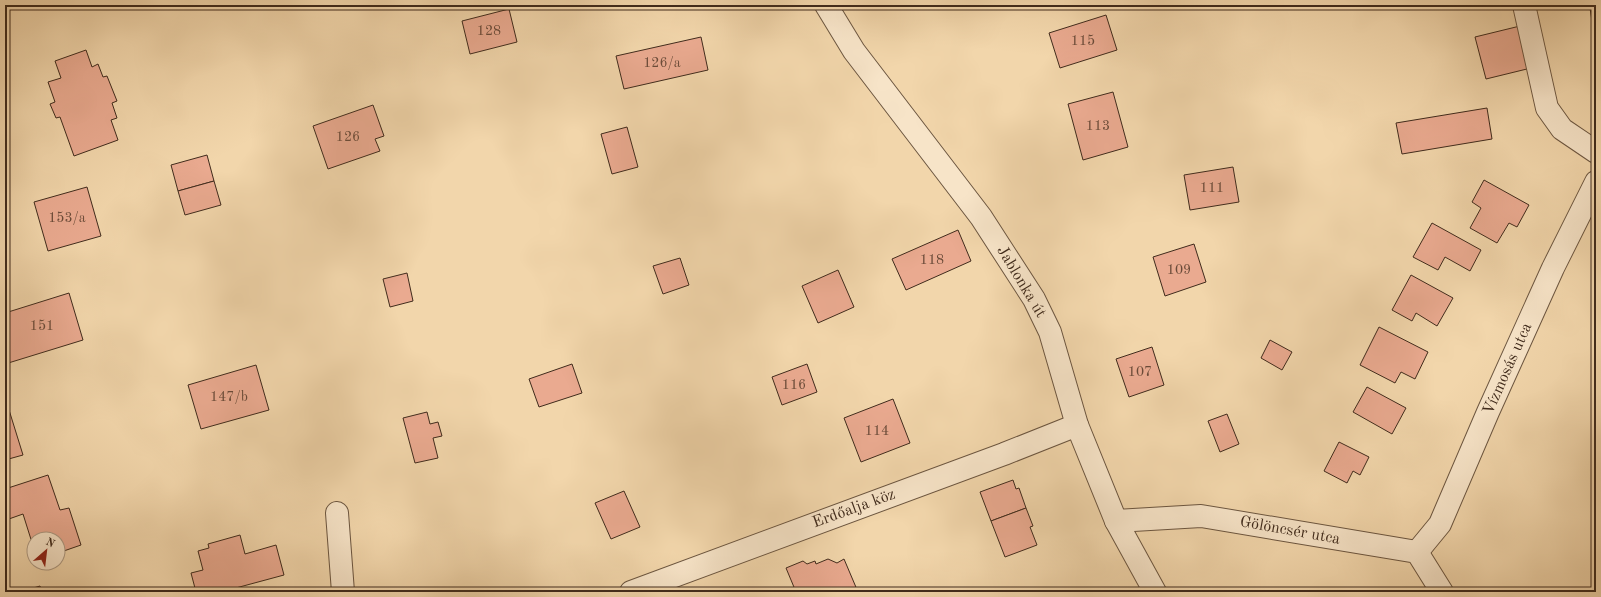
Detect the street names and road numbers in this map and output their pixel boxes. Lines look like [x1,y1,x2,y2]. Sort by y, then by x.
street label: Jablonka út [993,243,1049,321]
street label: Vízmosás utca [1481,320,1535,417]
street label: Erdőalja köz [810,487,898,531]
street label: Gölöncsér utca [1239,514,1342,548]

